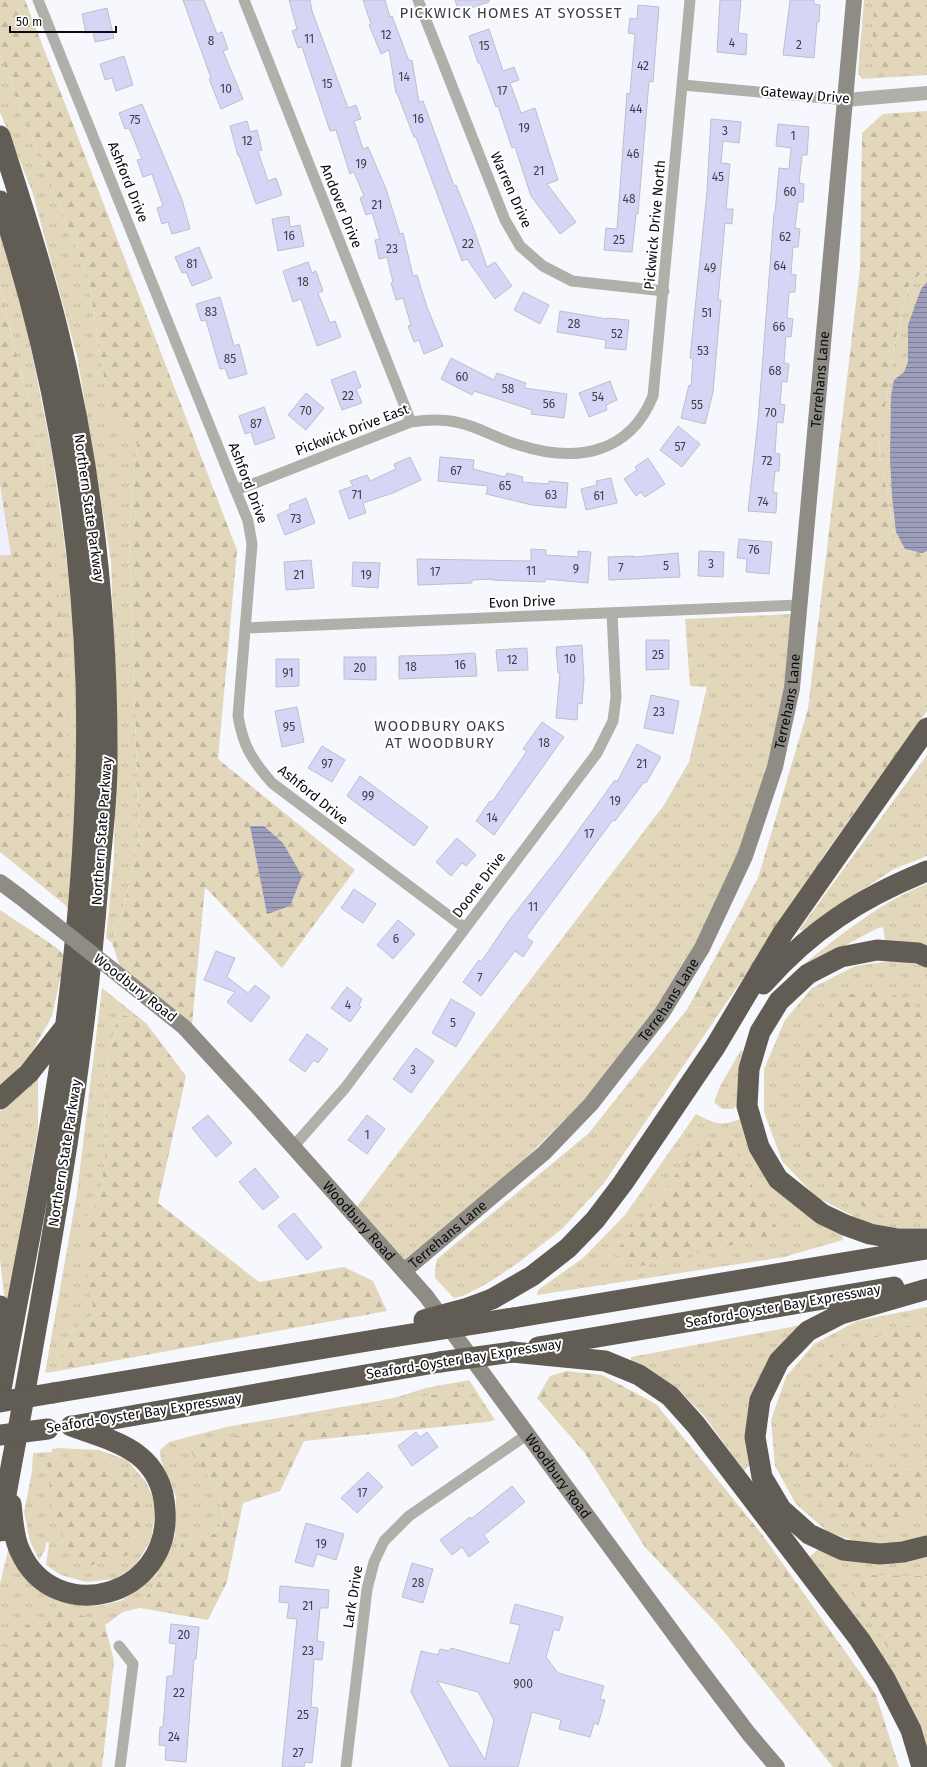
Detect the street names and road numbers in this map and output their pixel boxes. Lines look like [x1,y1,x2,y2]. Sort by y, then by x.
street label: Gateway Drive [760,83,850,107]
street label: Ashford Drive [104,139,152,225]
street label: Warren Drive [487,149,535,231]
street label: Pickwick Drive North [641,159,669,291]
street label: Andover Drive [316,161,366,251]
street label: Terrehans Lane [807,330,833,428]
street label: Pickwick Drive East [293,400,412,460]
street label: Northern State Parkway [70,433,108,583]
street label: Ashford Drive [225,440,271,526]
street label: Evon Drive [488,592,556,612]
street label: Terrehans Lane [771,653,804,751]
street label: Northern State Parkway [88,756,116,906]
street label: Ashford Drive [274,762,352,828]
street label: Doone Drive [449,849,509,921]
street label: Woodbury Road [90,950,180,1026]
street label: Terrehans Lane [634,955,702,1045]
street label: Northern State Parkway [45,1078,85,1228]
street label: Woodbury Road [319,1177,399,1264]
street label: Terrehans Lane [405,1197,490,1272]
street label: Seaford-Oyster Bay Expressway [684,1280,882,1332]
street label: Seaford-Oyster Bay Expressway [365,1335,563,1383]
street label: Seaford-Oyster Bay Expressway [45,1389,243,1437]
street label: Woodbury Road [521,1430,595,1522]
street label: Lark Drive [340,1564,366,1630]

